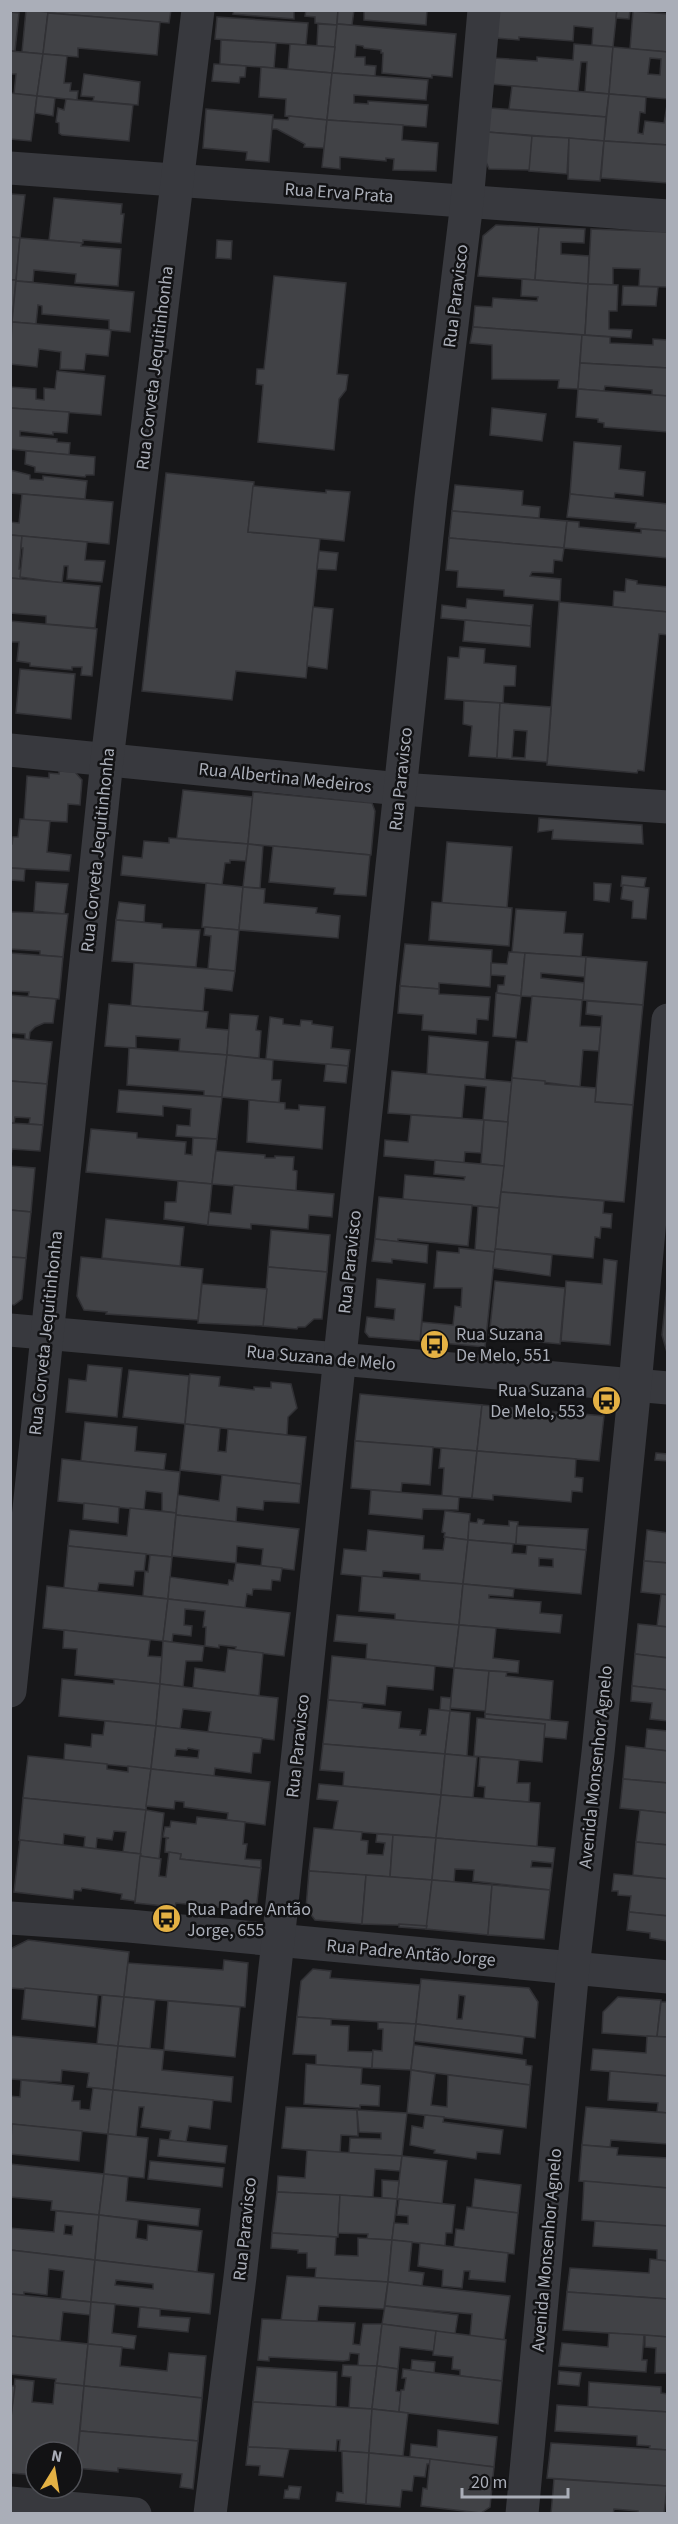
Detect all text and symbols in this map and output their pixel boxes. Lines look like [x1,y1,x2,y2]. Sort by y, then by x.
street label: Rua Erva Prata [284,177,394,209]
street label: Rua Paravisco [437,243,475,349]
street label: Rua Corveta Jequitinhonha [130,265,180,471]
street label: Rua Paravisco [383,726,419,832]
street label: Rua Corveta Jequitinhonha [75,747,121,953]
street label: Rua Albertina Medeiros [197,756,373,800]
street label: Rua Paravisco [332,1209,368,1315]
street label: Rua Corveta Jequitinhonha [23,1230,69,1436]
place label: Rua Suzana De Melo, 551 [456,1322,551,1368]
bus stop icon: Rua Suzana De Melo, 551 [419,1328,451,1360]
street label: Rua Suzana de Melo [245,1339,397,1377]
place label: Rua Suzana De Melo, 553 [490,1378,585,1424]
bus stop icon: Rua Suzana De Melo, 553 [590,1384,622,1416]
street label: Avenida Monsenhor Agnelo [573,1664,619,1870]
street label: Rua Paravisco [280,1693,316,1799]
place label: Rua Padre Antão Jorge, 655 [187,1897,311,1943]
bus stop icon: Rua Padre Antão Jorge, 655 [150,1903,182,1935]
street label: Rua Padre Antão Jorge [325,1933,497,1973]
street label: Avenida Monsenhor Agnelo [526,2147,568,2353]
street label: Rua Paravisco [227,2176,263,2282]
north arrow [24,2440,84,2500]
text: N [49,2444,64,2468]
scale bar [462,2461,568,2499]
text: 20 m [471,2470,507,2495]

